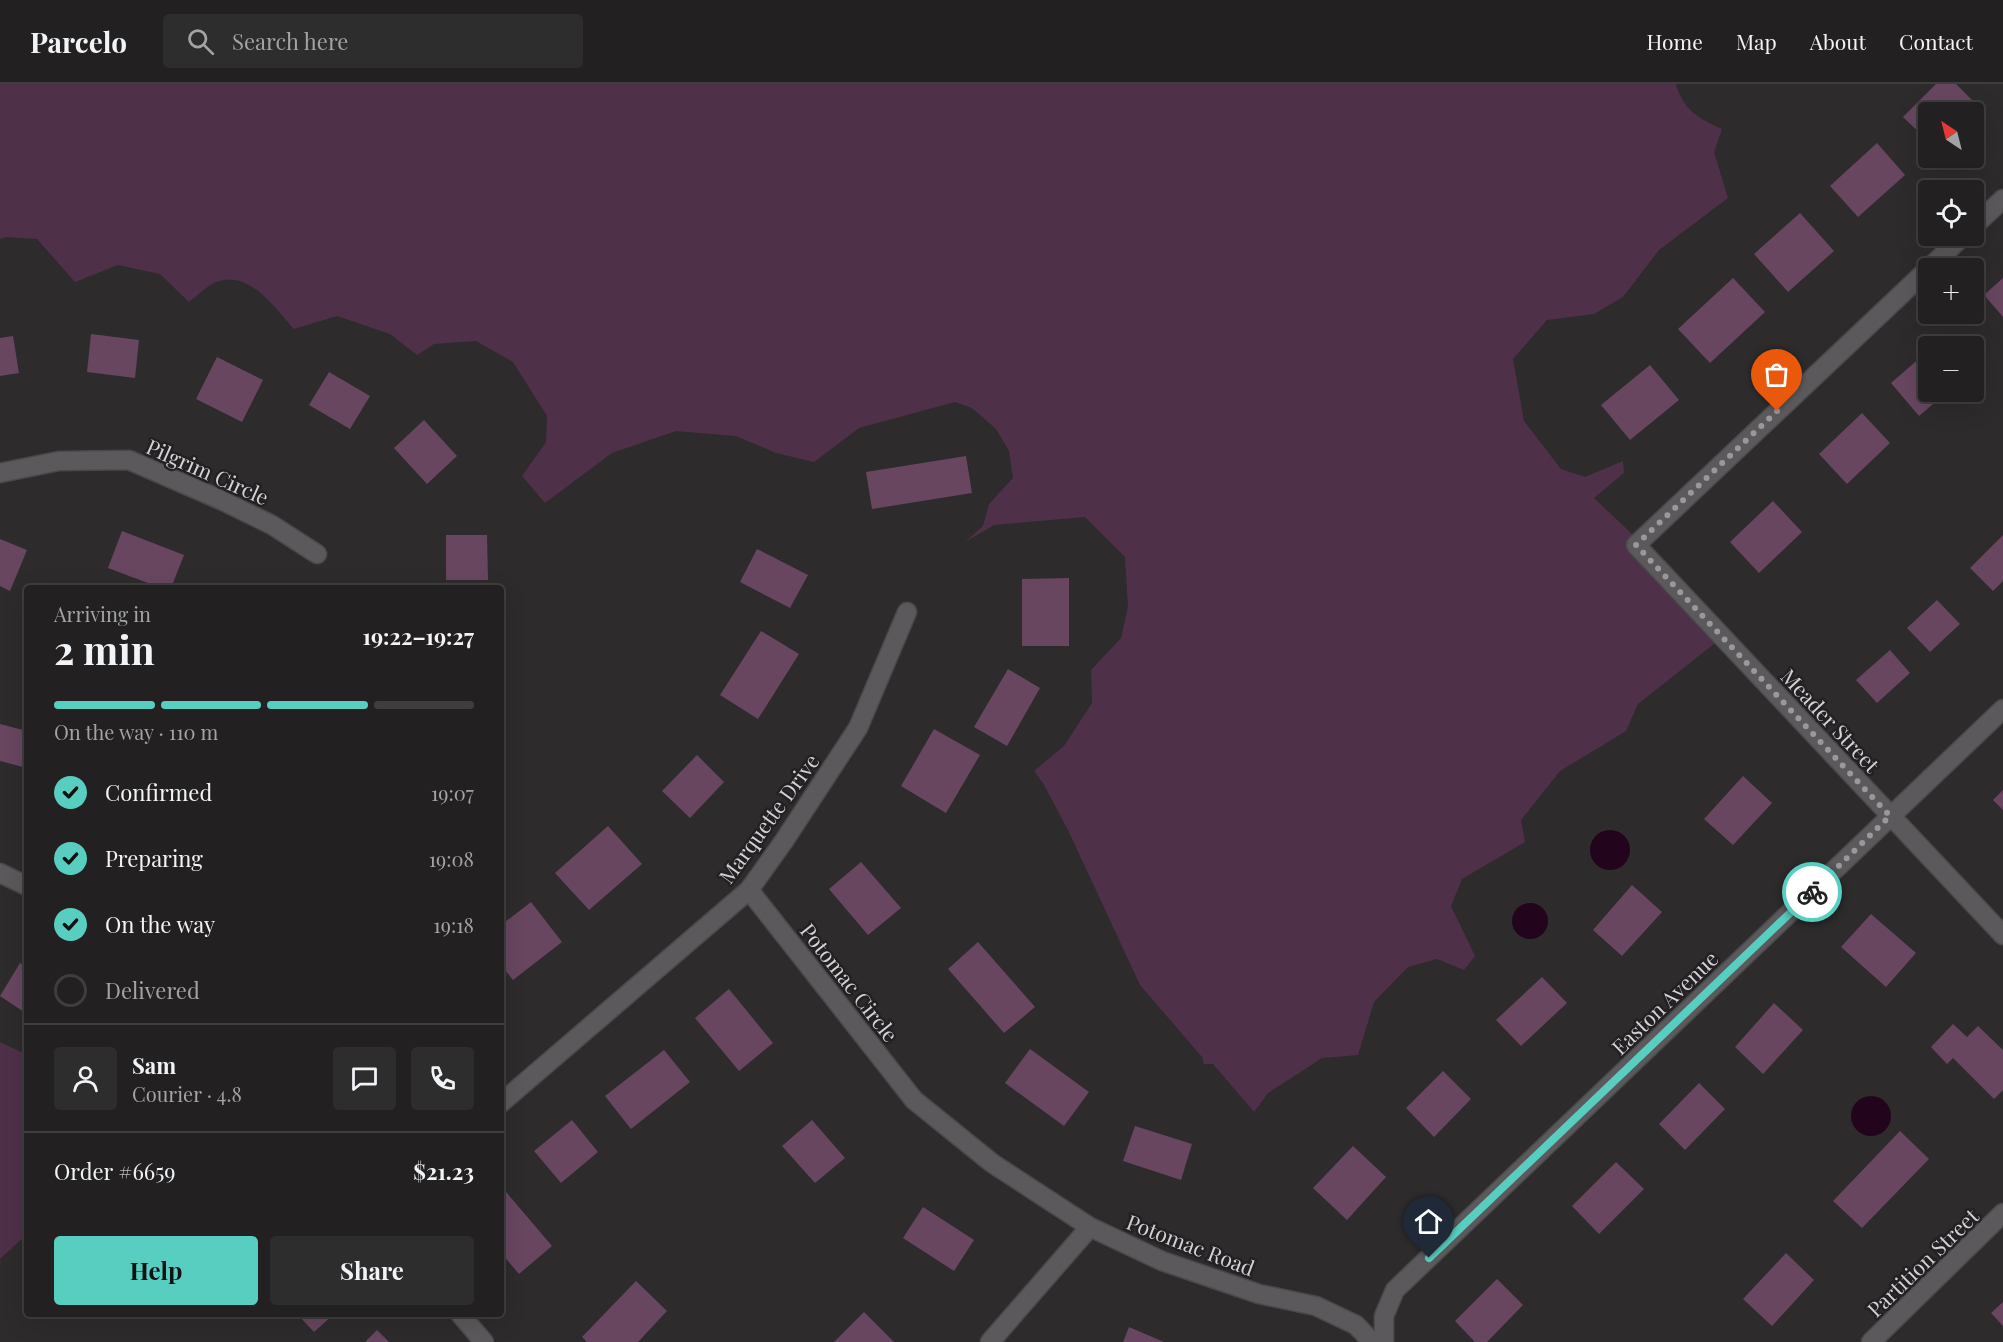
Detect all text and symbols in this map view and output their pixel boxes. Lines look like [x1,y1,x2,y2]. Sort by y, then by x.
search box [163,14,583,68]
text: Parcelo [30,23,127,60]
icon: search [184,25,217,58]
text: Search here [232,26,348,56]
text: Home [1647,27,1703,55]
text: Map [1736,27,1777,55]
text: About [1810,27,1866,55]
text: Contact [1899,27,1973,55]
north arrow [1918,102,1984,168]
map controls [1918,102,1984,402]
button: locate [1918,180,1984,246]
button: + [1918,258,1984,324]
button: − [1918,336,1984,402]
pin [1751,349,1802,411]
icon: bag [1760,358,1793,391]
street label: Pilgrim Circle [142,432,274,510]
text: Arriving in [54,600,151,627]
text: 19:22–19:27 [362,621,474,651]
text: 2 min [54,623,155,675]
street label: Meader Street [1776,662,1887,778]
text: On the way · 110 m [54,718,218,745]
street label: Marquette Drive [712,748,824,888]
icon: check [54,776,87,809]
text: Confirmed [105,777,212,807]
text: 19:07 [431,779,474,806]
icon: check [54,842,87,875]
text: Preparing [105,843,203,873]
text: 19:08 [429,845,474,872]
courier [1782,862,1842,922]
icon: bike [1796,876,1829,909]
icon: check [54,908,87,941]
text: On the way [105,909,215,939]
text: 19:18 [433,911,474,938]
street label: Potomac Circle [795,917,905,1047]
street label: Easton Avenue [1605,944,1723,1060]
text: Delivered [105,975,200,1005]
button: person [54,1047,117,1110]
button: chat [333,1047,396,1110]
button: phone [411,1047,474,1110]
text: Sam [132,1050,176,1080]
text: Courier · 4.8 [132,1080,242,1107]
text: Order #6659 [54,1156,175,1186]
text: $21.23 [413,1156,474,1186]
pin [1403,1196,1454,1258]
street label: Partition Street [1860,1201,1984,1322]
icon: home [1412,1205,1445,1238]
street label: Potomac Road [1123,1207,1259,1281]
button: Help [54,1236,258,1305]
button: Share [270,1236,474,1305]

